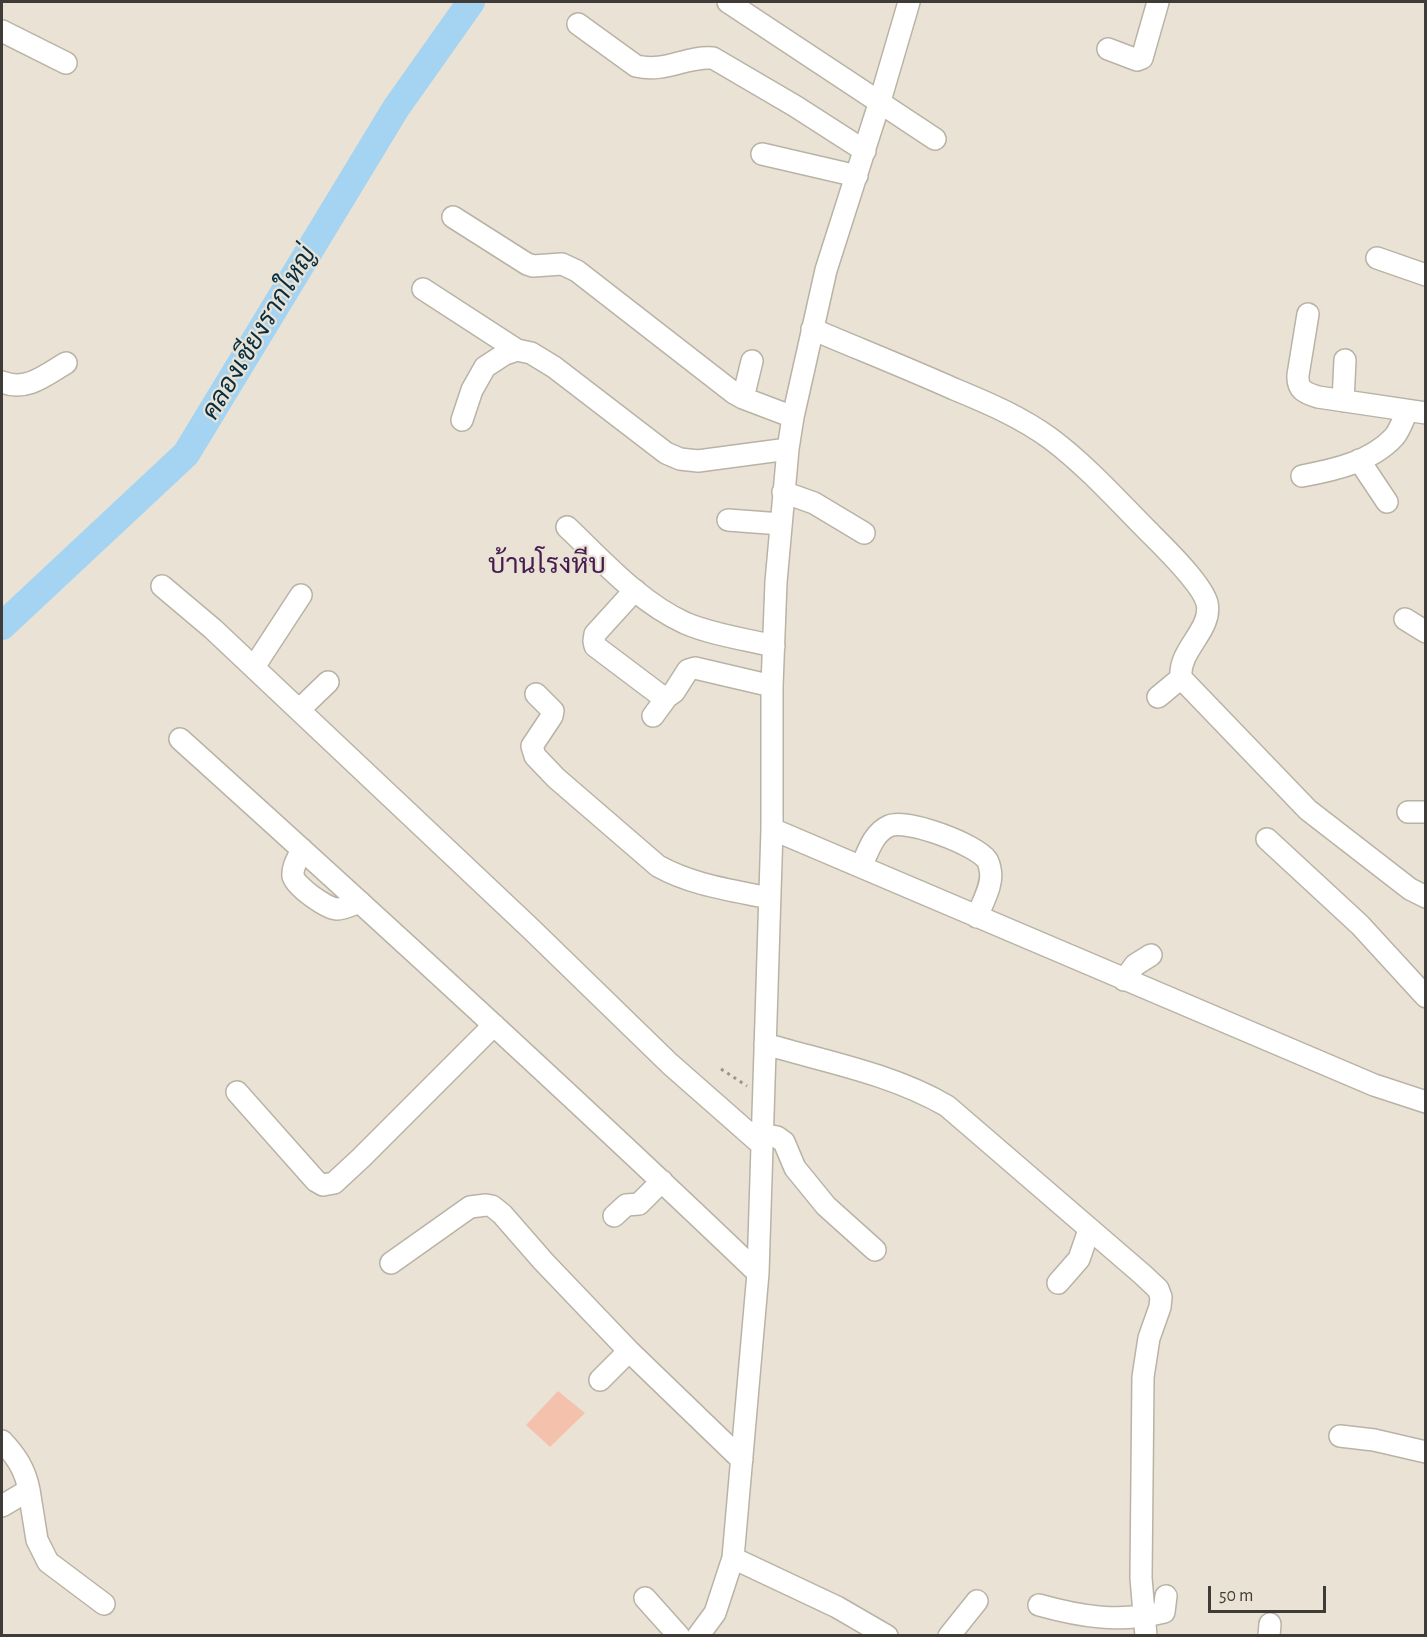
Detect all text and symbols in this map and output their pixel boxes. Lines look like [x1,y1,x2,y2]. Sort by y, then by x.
water label: คลองเชียงรากใหญ่ [195,241,323,425]
district label: บ้านโรงหีบ [488,549,606,581]
scale bar [1211,1574,1330,1612]
text: 50 m [1219,1587,1253,1605]

